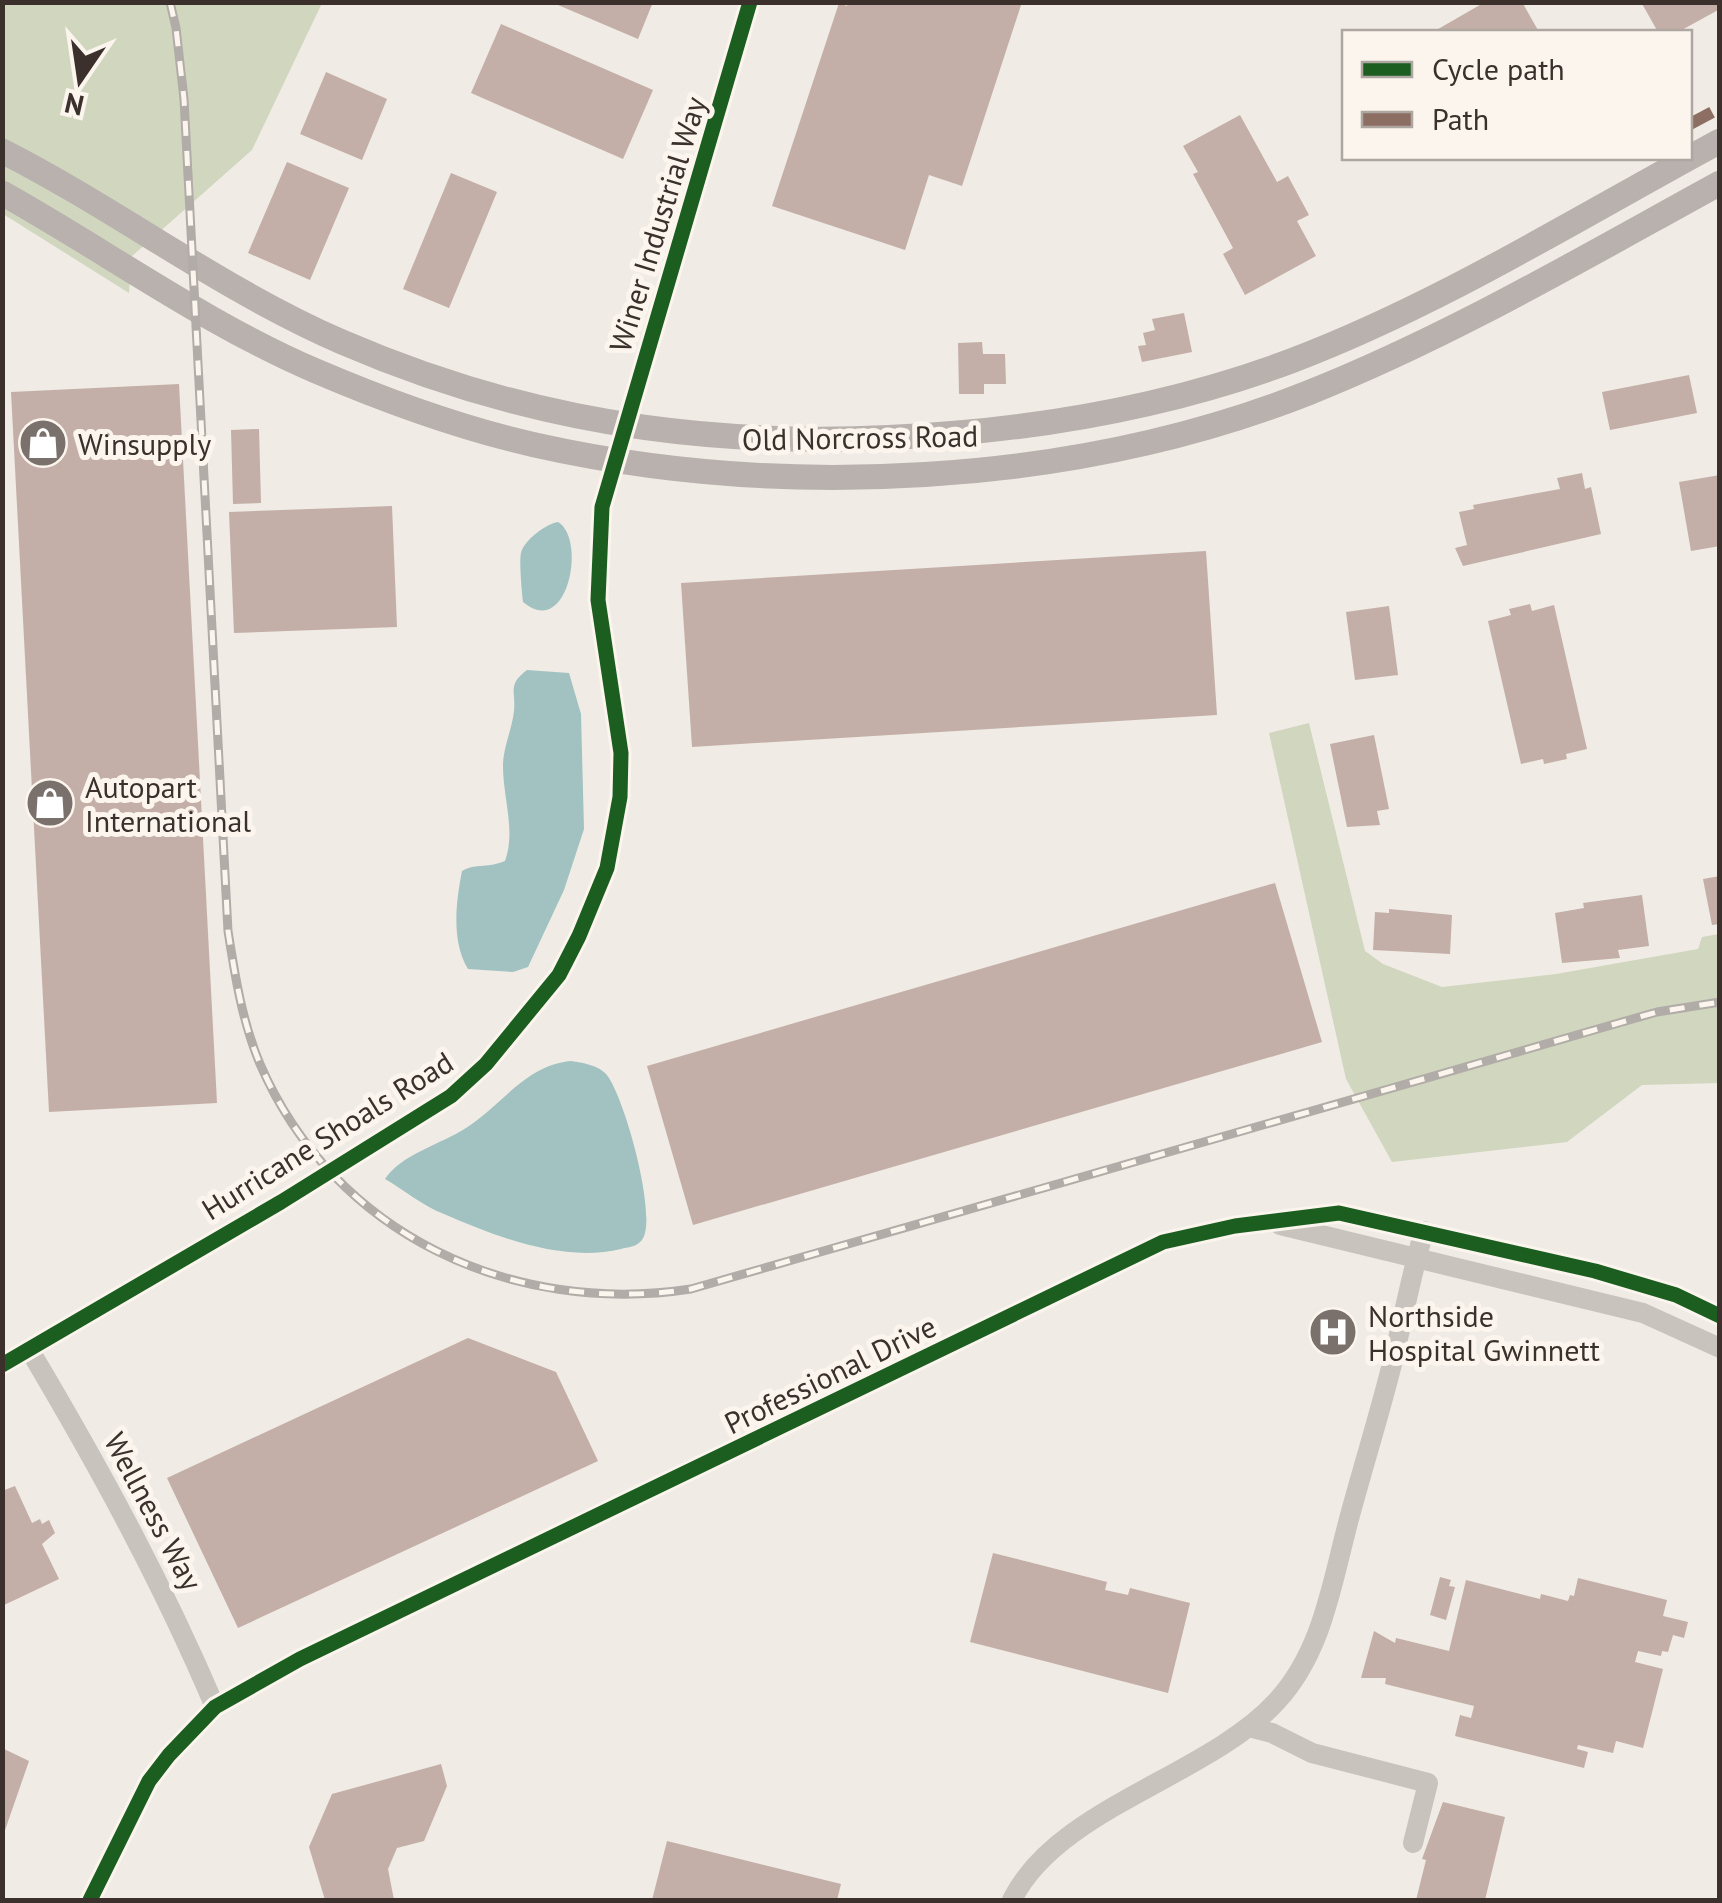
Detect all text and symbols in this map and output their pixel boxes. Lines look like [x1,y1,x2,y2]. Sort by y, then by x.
north arrow [30,30,130,130]
legend [1342,30,1692,160]
text: Cycle path [1432,49,1565,88]
text: N [61,85,87,125]
street label: Winer Industrial Way [600,92,714,356]
text: Path [1432,99,1489,138]
street label: Old Norcross Road [741,415,979,459]
shop icon: Winsupply [17,417,69,469]
place label: Winsupply [78,424,211,463]
place label: Autopart International [85,767,251,840]
shop icon: Autopart International [24,777,76,829]
street label: Hurricane Shoals Road [194,1042,460,1228]
place label: Northside Hospital Gwinnett [1368,1296,1600,1369]
street label: Professional Drive [718,1306,942,1442]
hospital icon: Northside Hospital Gwinnett [1307,1306,1359,1358]
street label: Wellness Way [96,1425,212,1597]

